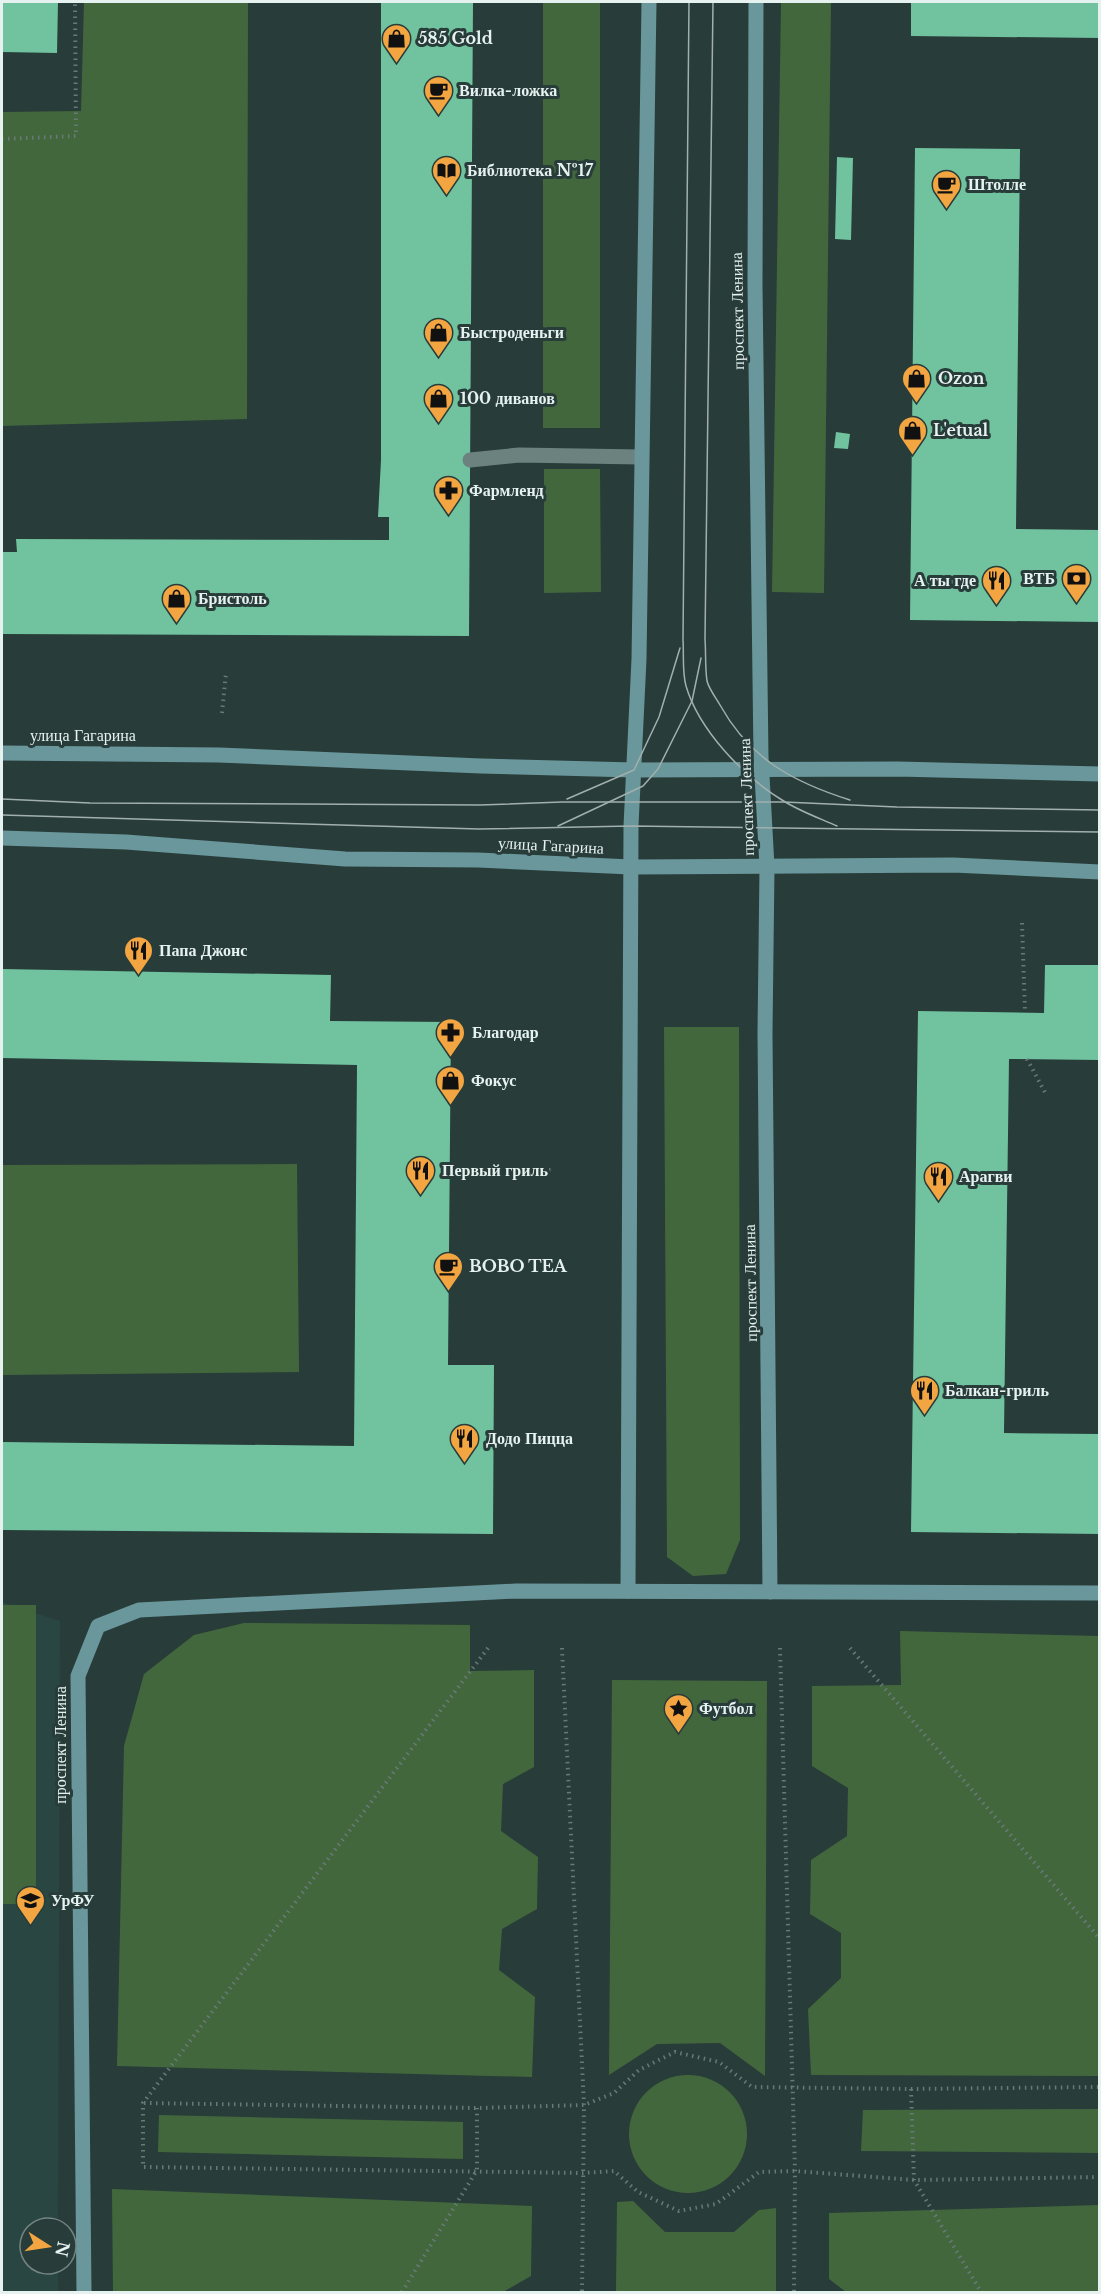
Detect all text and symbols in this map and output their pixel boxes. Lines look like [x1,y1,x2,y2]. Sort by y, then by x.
shop icon: 585 Gold [381,22,413,64]
place label: 585 Gold [418,28,493,48]
cafe icon: Вилка-ложка [422,74,454,116]
place label: Вилка-ложка [459,80,557,100]
library icon: Библиотека №17 [430,154,462,196]
place label: Библиотека №17 [467,160,594,180]
cafe icon: Штолле [931,168,963,210]
place label: Штолле [968,174,1026,194]
street label: проспект Ленина [726,252,748,370]
shop icon: Быстроденьги [423,316,455,358]
place label: Быстроденьги [460,322,564,342]
shop icon: Ozon [901,362,933,404]
place label: Ozon [938,368,985,388]
shop icon: 100 диванов [423,382,455,424]
place label: 100 диванов [460,388,555,408]
shop icon: L'etual [896,414,928,456]
place label: L'etual [933,420,989,440]
pharmacy icon: Фармленд [432,474,464,516]
place label: Фармленд [469,480,544,500]
bank icon: ВТБ [1060,562,1092,604]
restaurant icon: А ты где [981,564,1013,606]
place label: ВТБ [1023,568,1055,588]
place label: А ты где [914,570,976,590]
shop icon: Бристоль [161,582,193,624]
place label: Бристоль [198,588,267,608]
street label: улица Гагарина [30,725,136,745]
street label: проспект Ленина [734,738,758,856]
street label: улица Гагарина [498,832,604,858]
restaurant icon: Папа Джонс [122,934,154,976]
place label: Папа Джонс [159,940,247,960]
pharmacy icon: Благодар [435,1016,467,1058]
place label: Благодар [472,1022,539,1042]
shop icon: Фокус [434,1064,466,1106]
place label: Фокус [471,1070,516,1090]
restaurant icon: Первый гриль [405,1154,437,1196]
place label: Первый гриль [442,1160,548,1180]
restaurant icon: Арагви [922,1160,954,1202]
place label: Арагви [959,1166,1013,1186]
street label: проспект Ленина [739,1224,761,1342]
cafe icon: BOBO TEA [432,1250,464,1292]
place label: BOBO TEA [469,1256,568,1276]
restaurant icon: Балкан-гриль [908,1374,940,1416]
place label: Балкан-гриль [945,1380,1050,1400]
restaurant icon: Додо Пицца [449,1422,481,1464]
place label: Додо Пицца [486,1428,573,1448]
street label: проспект Ленина [50,1686,70,1804]
place icon: Футбол [662,1692,694,1734]
place label: Футбол [699,1698,753,1718]
school or university icon: УрФУ [14,1884,46,1926]
place label: УрФУ [51,1890,95,1910]
north arrow [18,2216,78,2276]
text: N [51,2240,74,2259]

